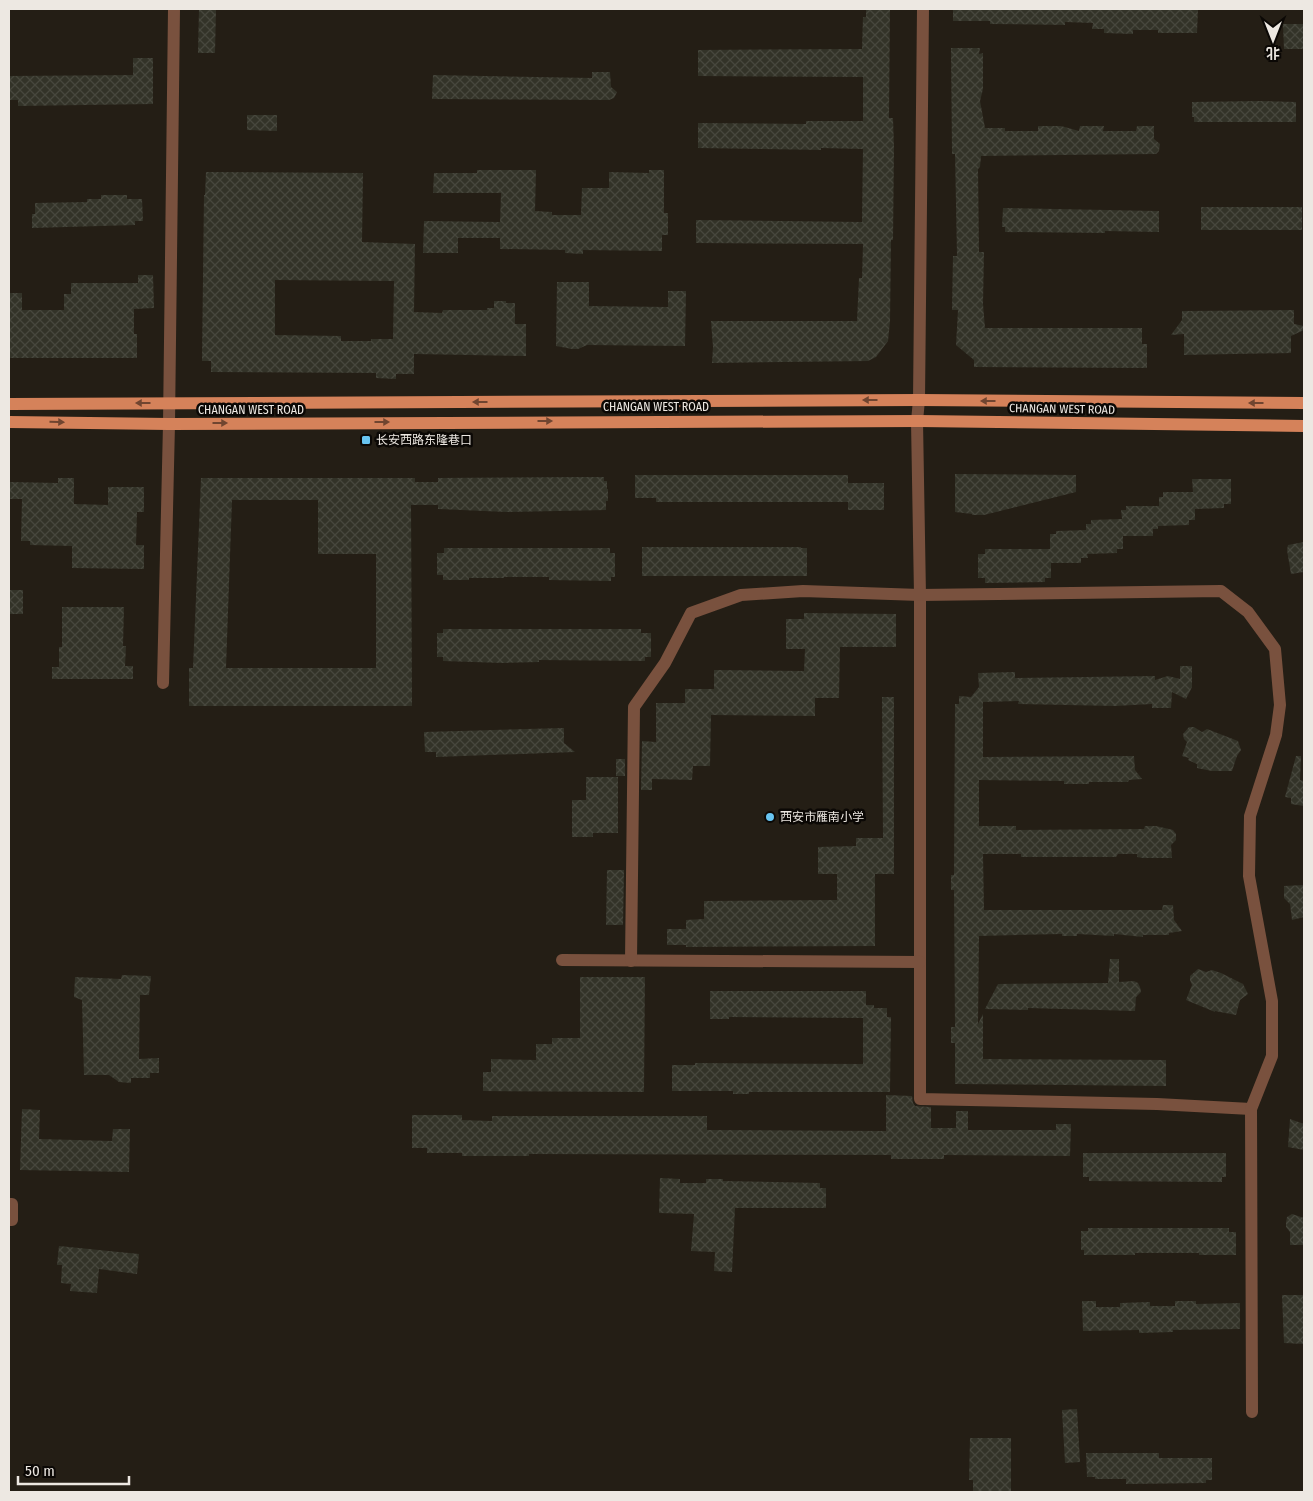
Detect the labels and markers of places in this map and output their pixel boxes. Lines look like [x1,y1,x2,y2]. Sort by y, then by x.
place label: 长安西路东隆巷口 [376,433,472,447]
marker: 长安西路东隆巷口 [360,434,372,446]
place label: 西安市雁南小学 [780,810,864,824]
marker: 西安市雁南小学 [764,811,776,823]

